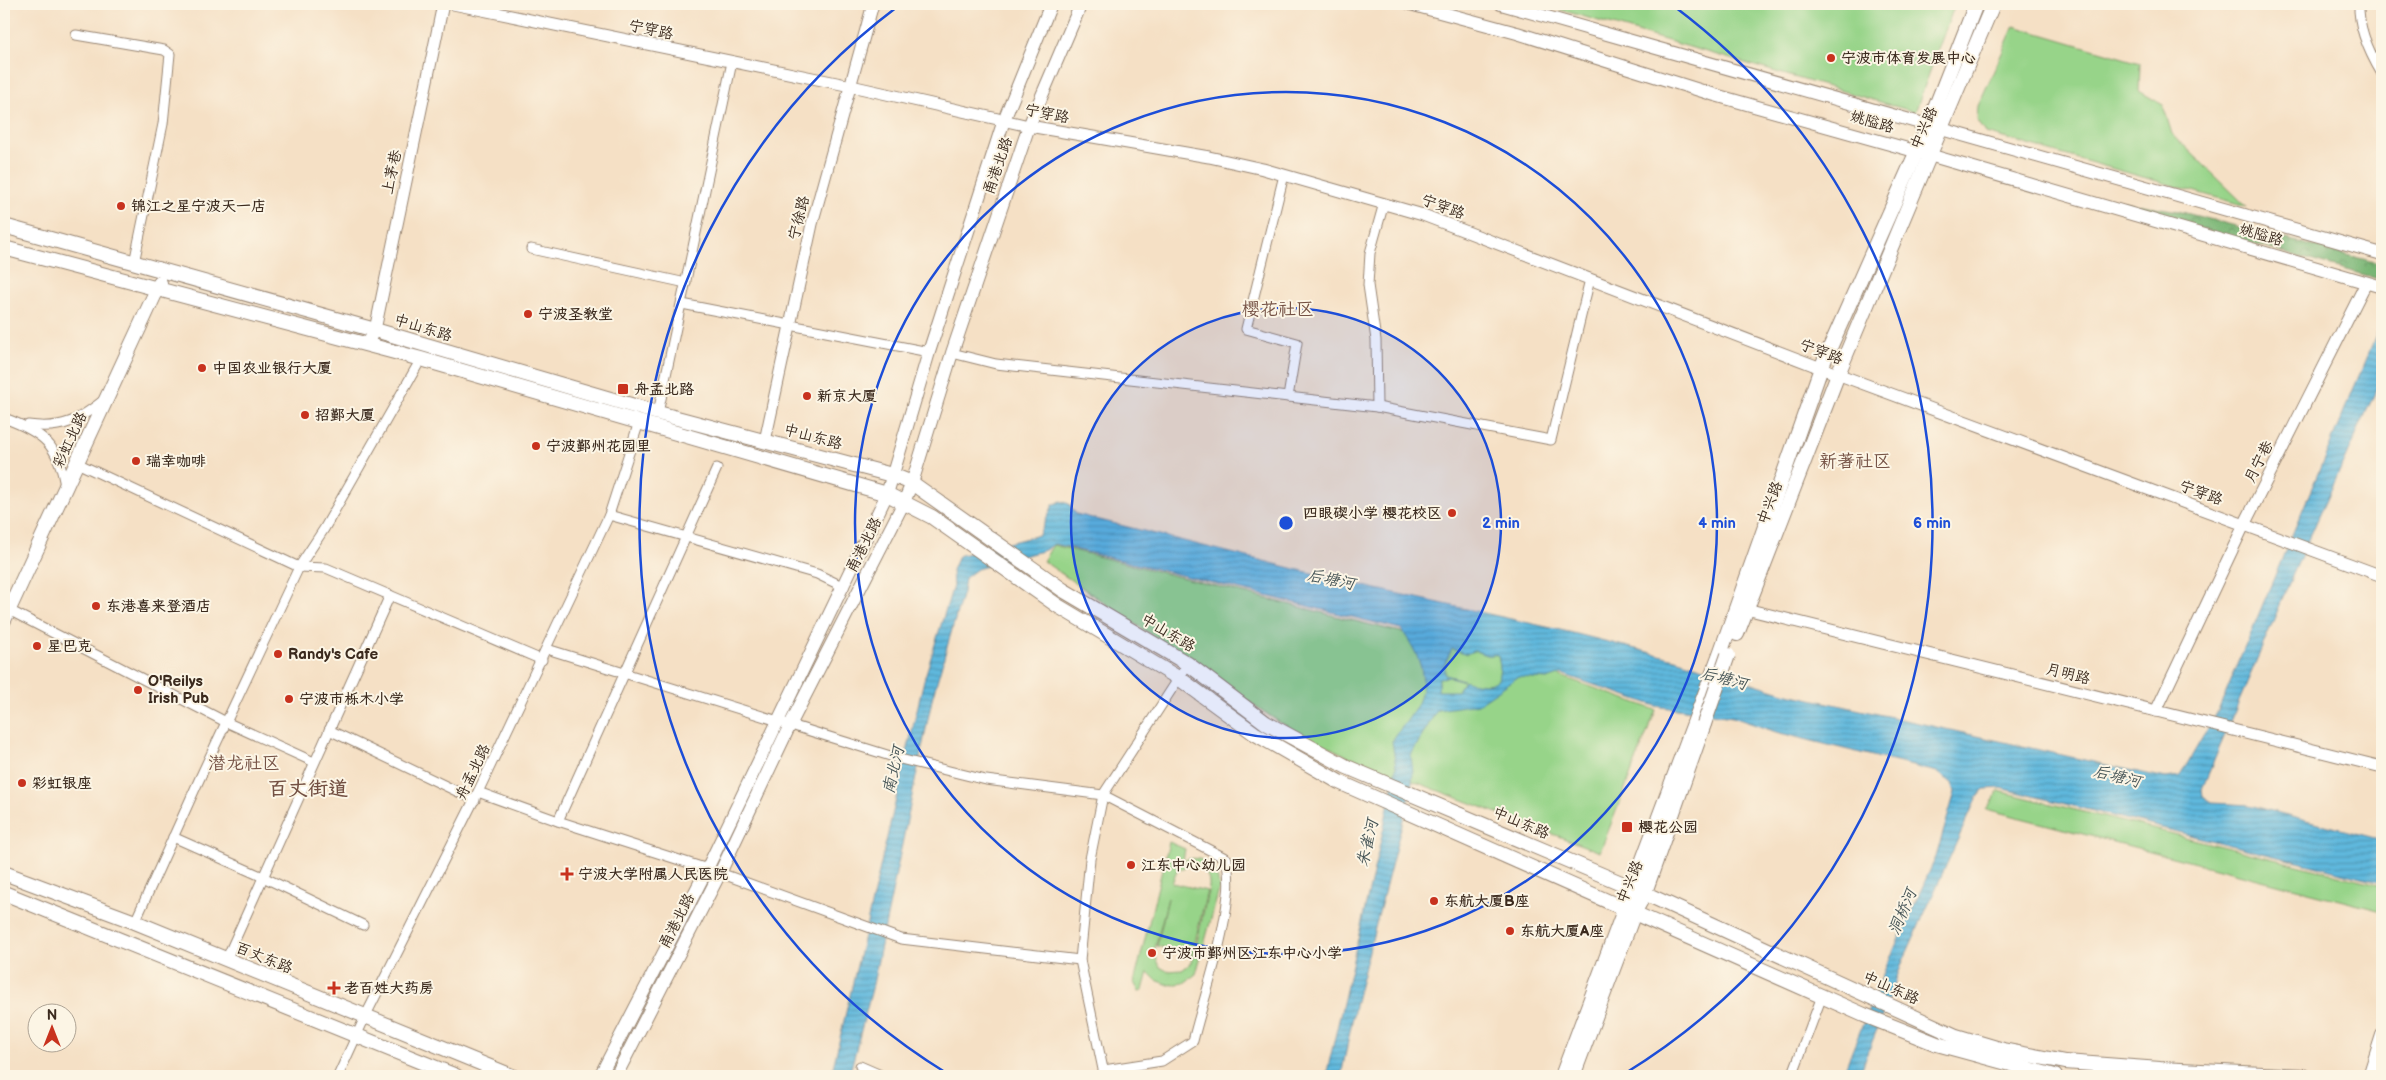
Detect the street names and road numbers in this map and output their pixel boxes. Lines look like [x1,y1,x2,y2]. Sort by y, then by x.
street label: 宁穿路 [627,16,675,44]
street label: 宁穿路 [1023,100,1071,128]
street label: 中兴路 [1906,104,1942,152]
street label: 姚隘路 [1848,107,1896,137]
street label: 甬港北路 [979,135,1017,197]
street label: 上茅巷 [378,148,406,196]
street label: 宁穿路 [1419,190,1467,224]
street label: 宁徐路 [784,194,814,242]
street label: 姚隘路 [2237,220,2285,250]
street label: 中山东路 [392,310,454,346]
street label: 宁穿路 [1797,335,1845,369]
street label: 彩虹北路 [49,409,91,471]
street label: 中山东路 [782,420,844,454]
street label: 月宁巷 [2240,438,2278,486]
street label: 宁穿路 [2177,476,2225,510]
street label: 中兴路 [1753,479,1787,527]
street label: 甬港北路 [842,514,886,576]
street label: 中山东路 [1137,609,1199,657]
street label: 月明路 [2044,659,2092,689]
street label: 舟孟北路 [451,741,495,803]
street label: 中山东路 [1490,803,1552,843]
street label: 中兴路 [1612,858,1648,906]
street label: 甬港北路 [655,890,699,952]
street label: 百丈东路 [233,938,295,978]
street label: 中山东路 [1860,967,1922,1009]

